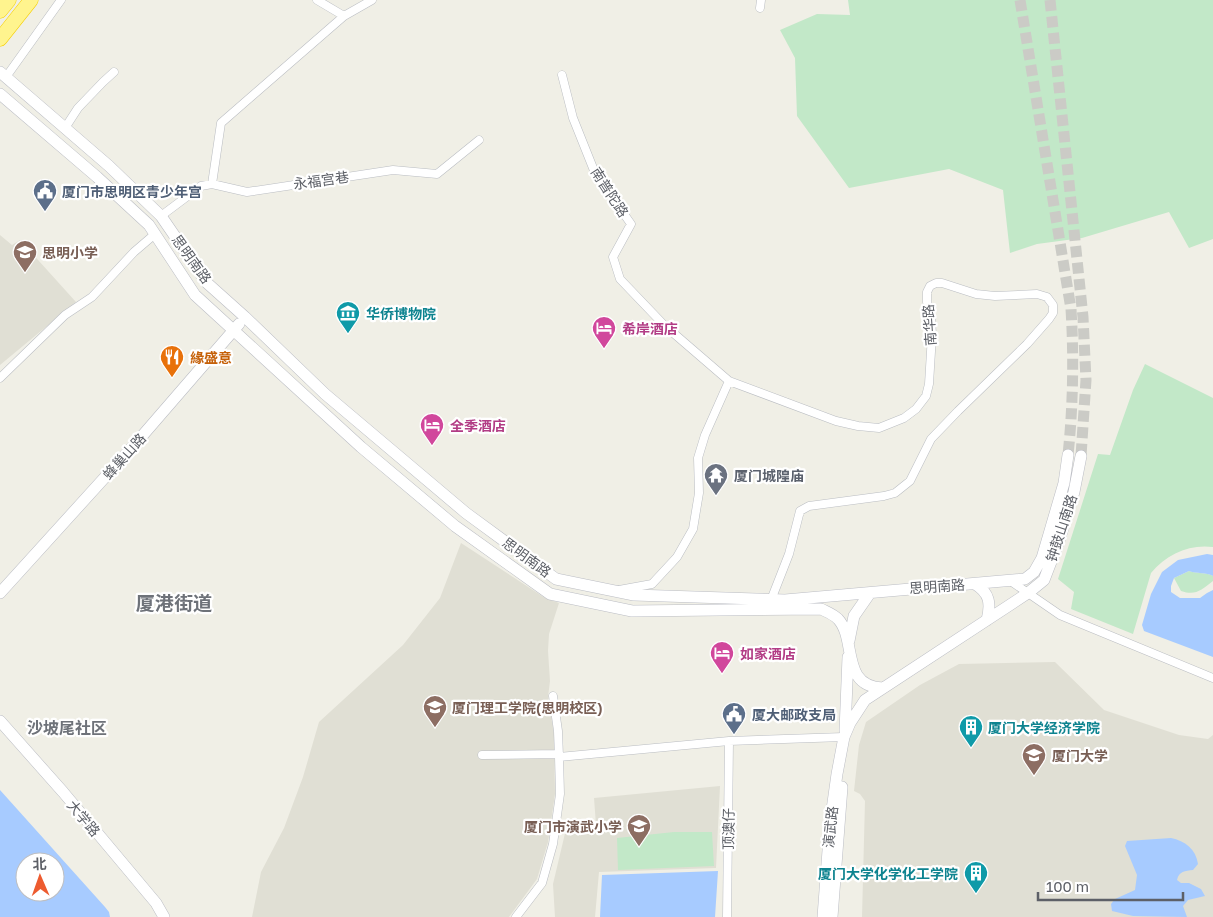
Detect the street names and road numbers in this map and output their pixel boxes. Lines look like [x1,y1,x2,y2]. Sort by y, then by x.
street label: 南普陀路 [588,164,632,220]
street label: 永福宫巷 [292,168,350,192]
street label: 思明南路 [169,231,215,287]
street label: 南华路 [919,303,939,347]
street label: 蜂巢山路 [99,430,149,482]
street label: 钟鼓山南路 [1042,492,1080,564]
street label: 思明南路 [499,534,555,580]
street label: 思明南路 [908,576,966,596]
street label: 大学路 [64,796,104,840]
street label: 演武路 [819,805,841,849]
street label: 顶澳仔 [719,808,737,850]

